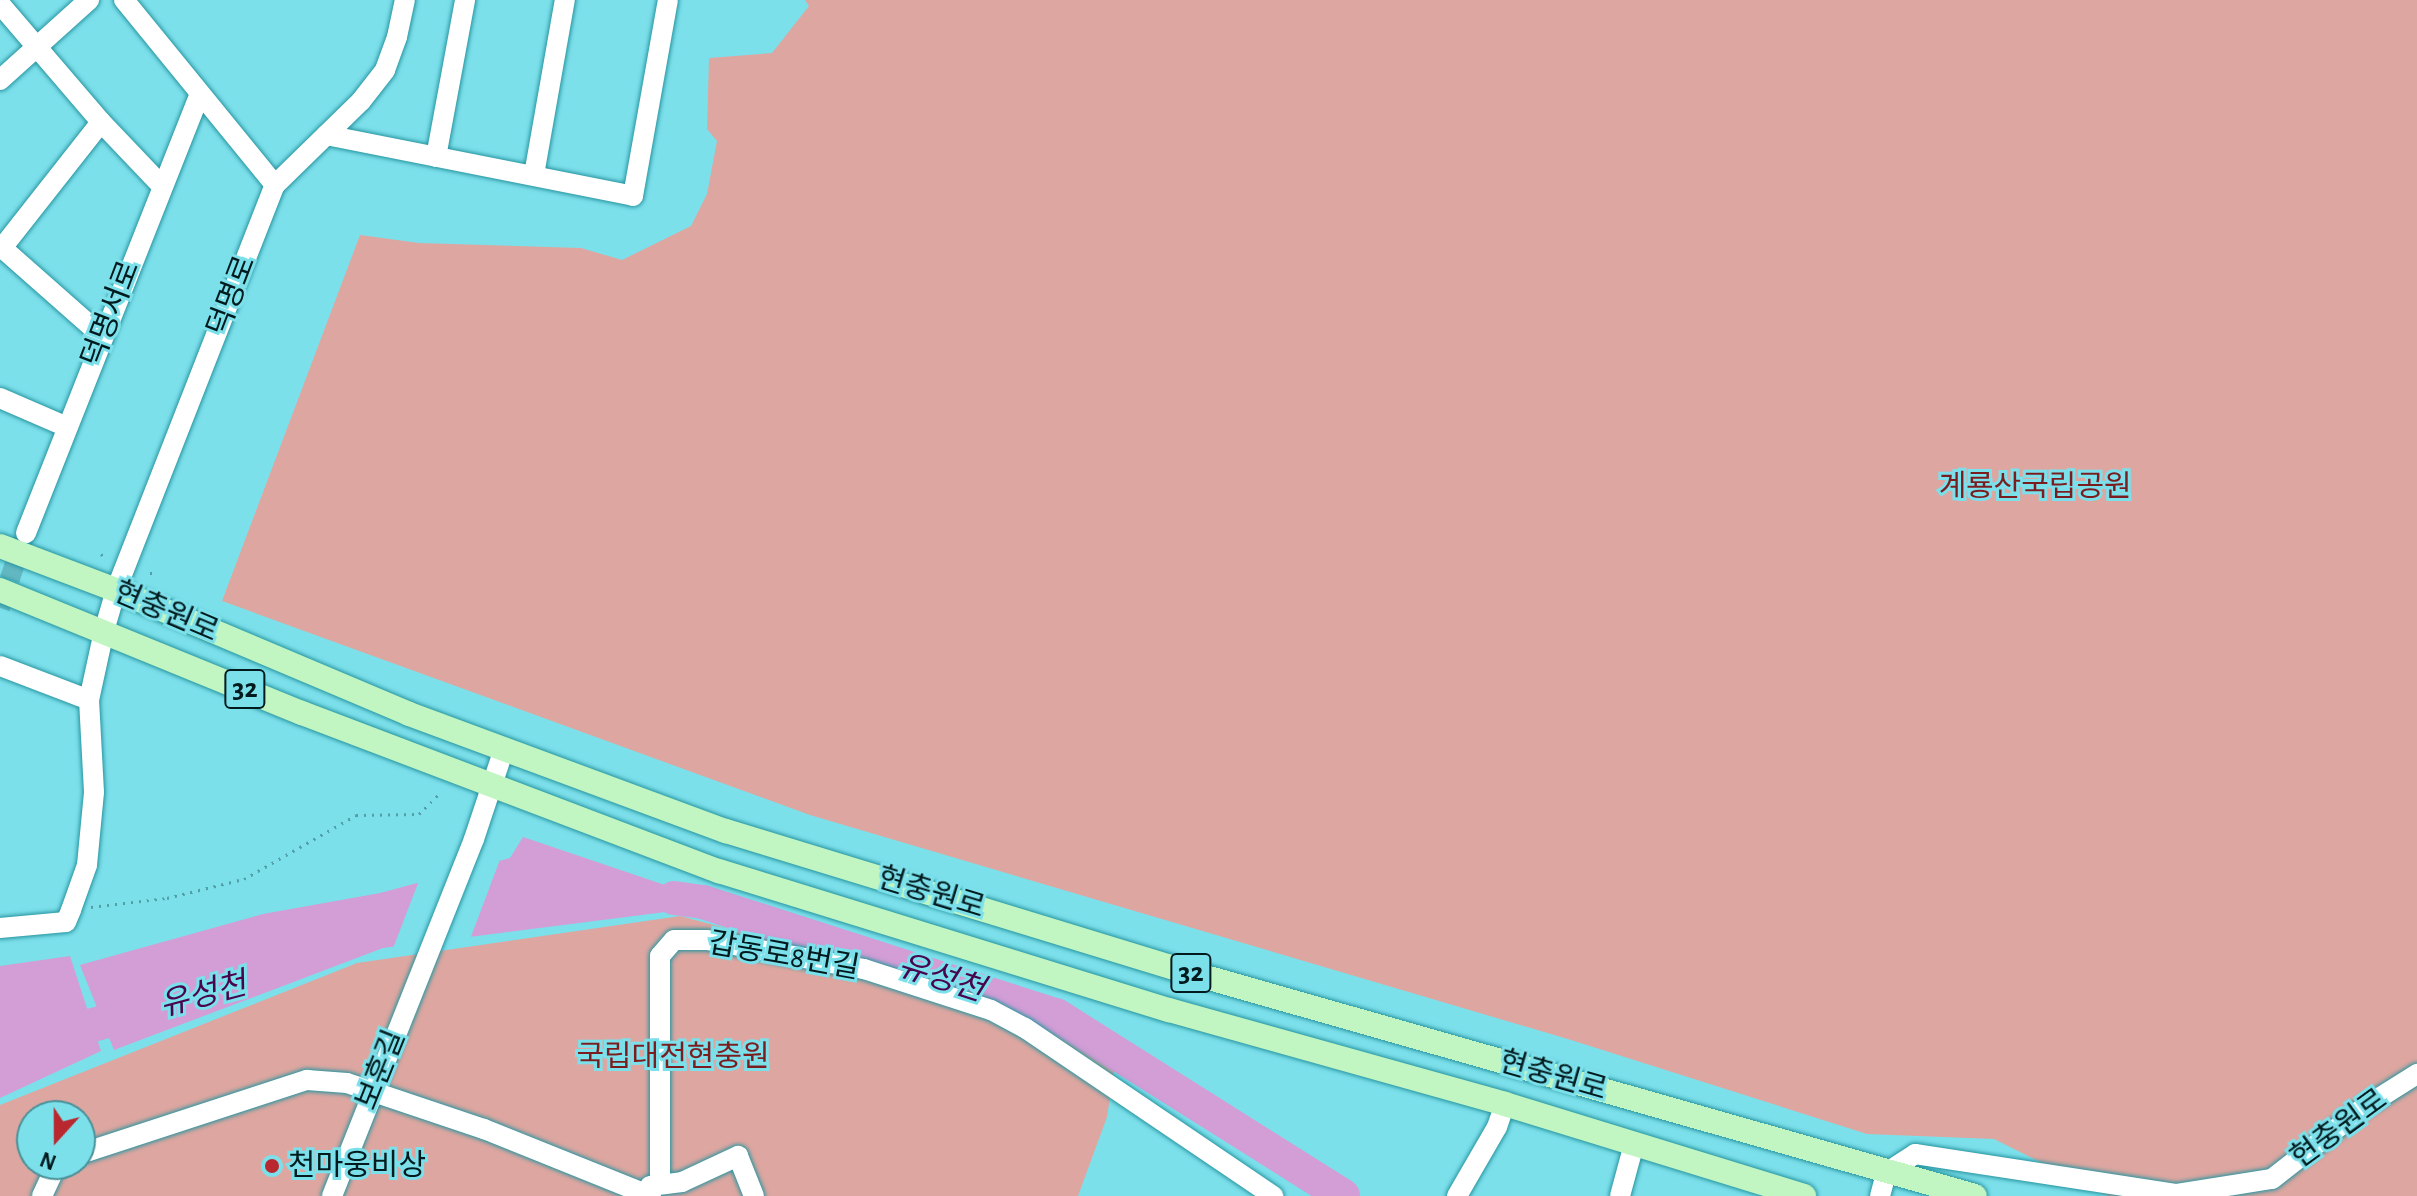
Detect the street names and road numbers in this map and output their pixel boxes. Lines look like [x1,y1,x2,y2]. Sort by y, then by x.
street label: 덕명로 [200,251,264,341]
street label: 덕명서로 [74,256,148,372]
street label: 현충원로 [108,574,224,650]
road number: 32 [223,665,267,713]
street label: 현충원로 [873,860,989,926]
street label: 갑동로8번길 [706,925,862,987]
road number: 32 [1169,949,1213,997]
street label: 보훈길 [349,1025,413,1115]
street label: 현충원로 [1495,1043,1611,1109]
street label: 현충원로 [2284,1082,2394,1176]

